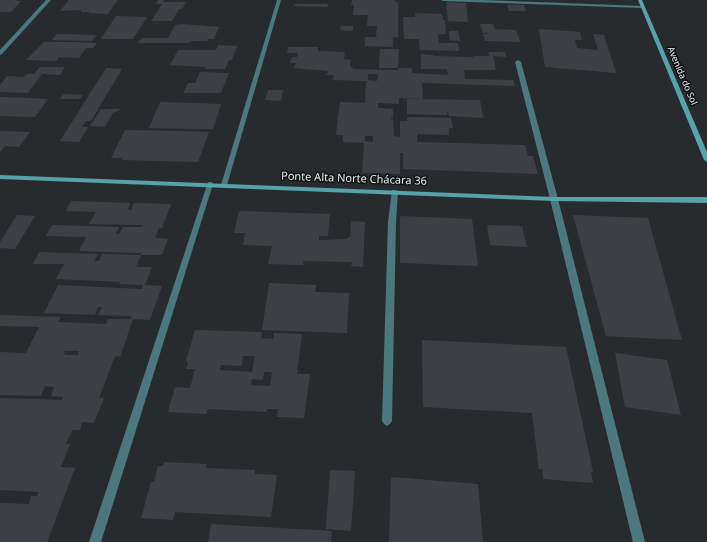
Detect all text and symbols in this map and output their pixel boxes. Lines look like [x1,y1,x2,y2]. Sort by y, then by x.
street label: Avenida do Sol [665,45,699,107]
street label: Ponte Alta Norte Chácara 36 [281,170,427,188]

